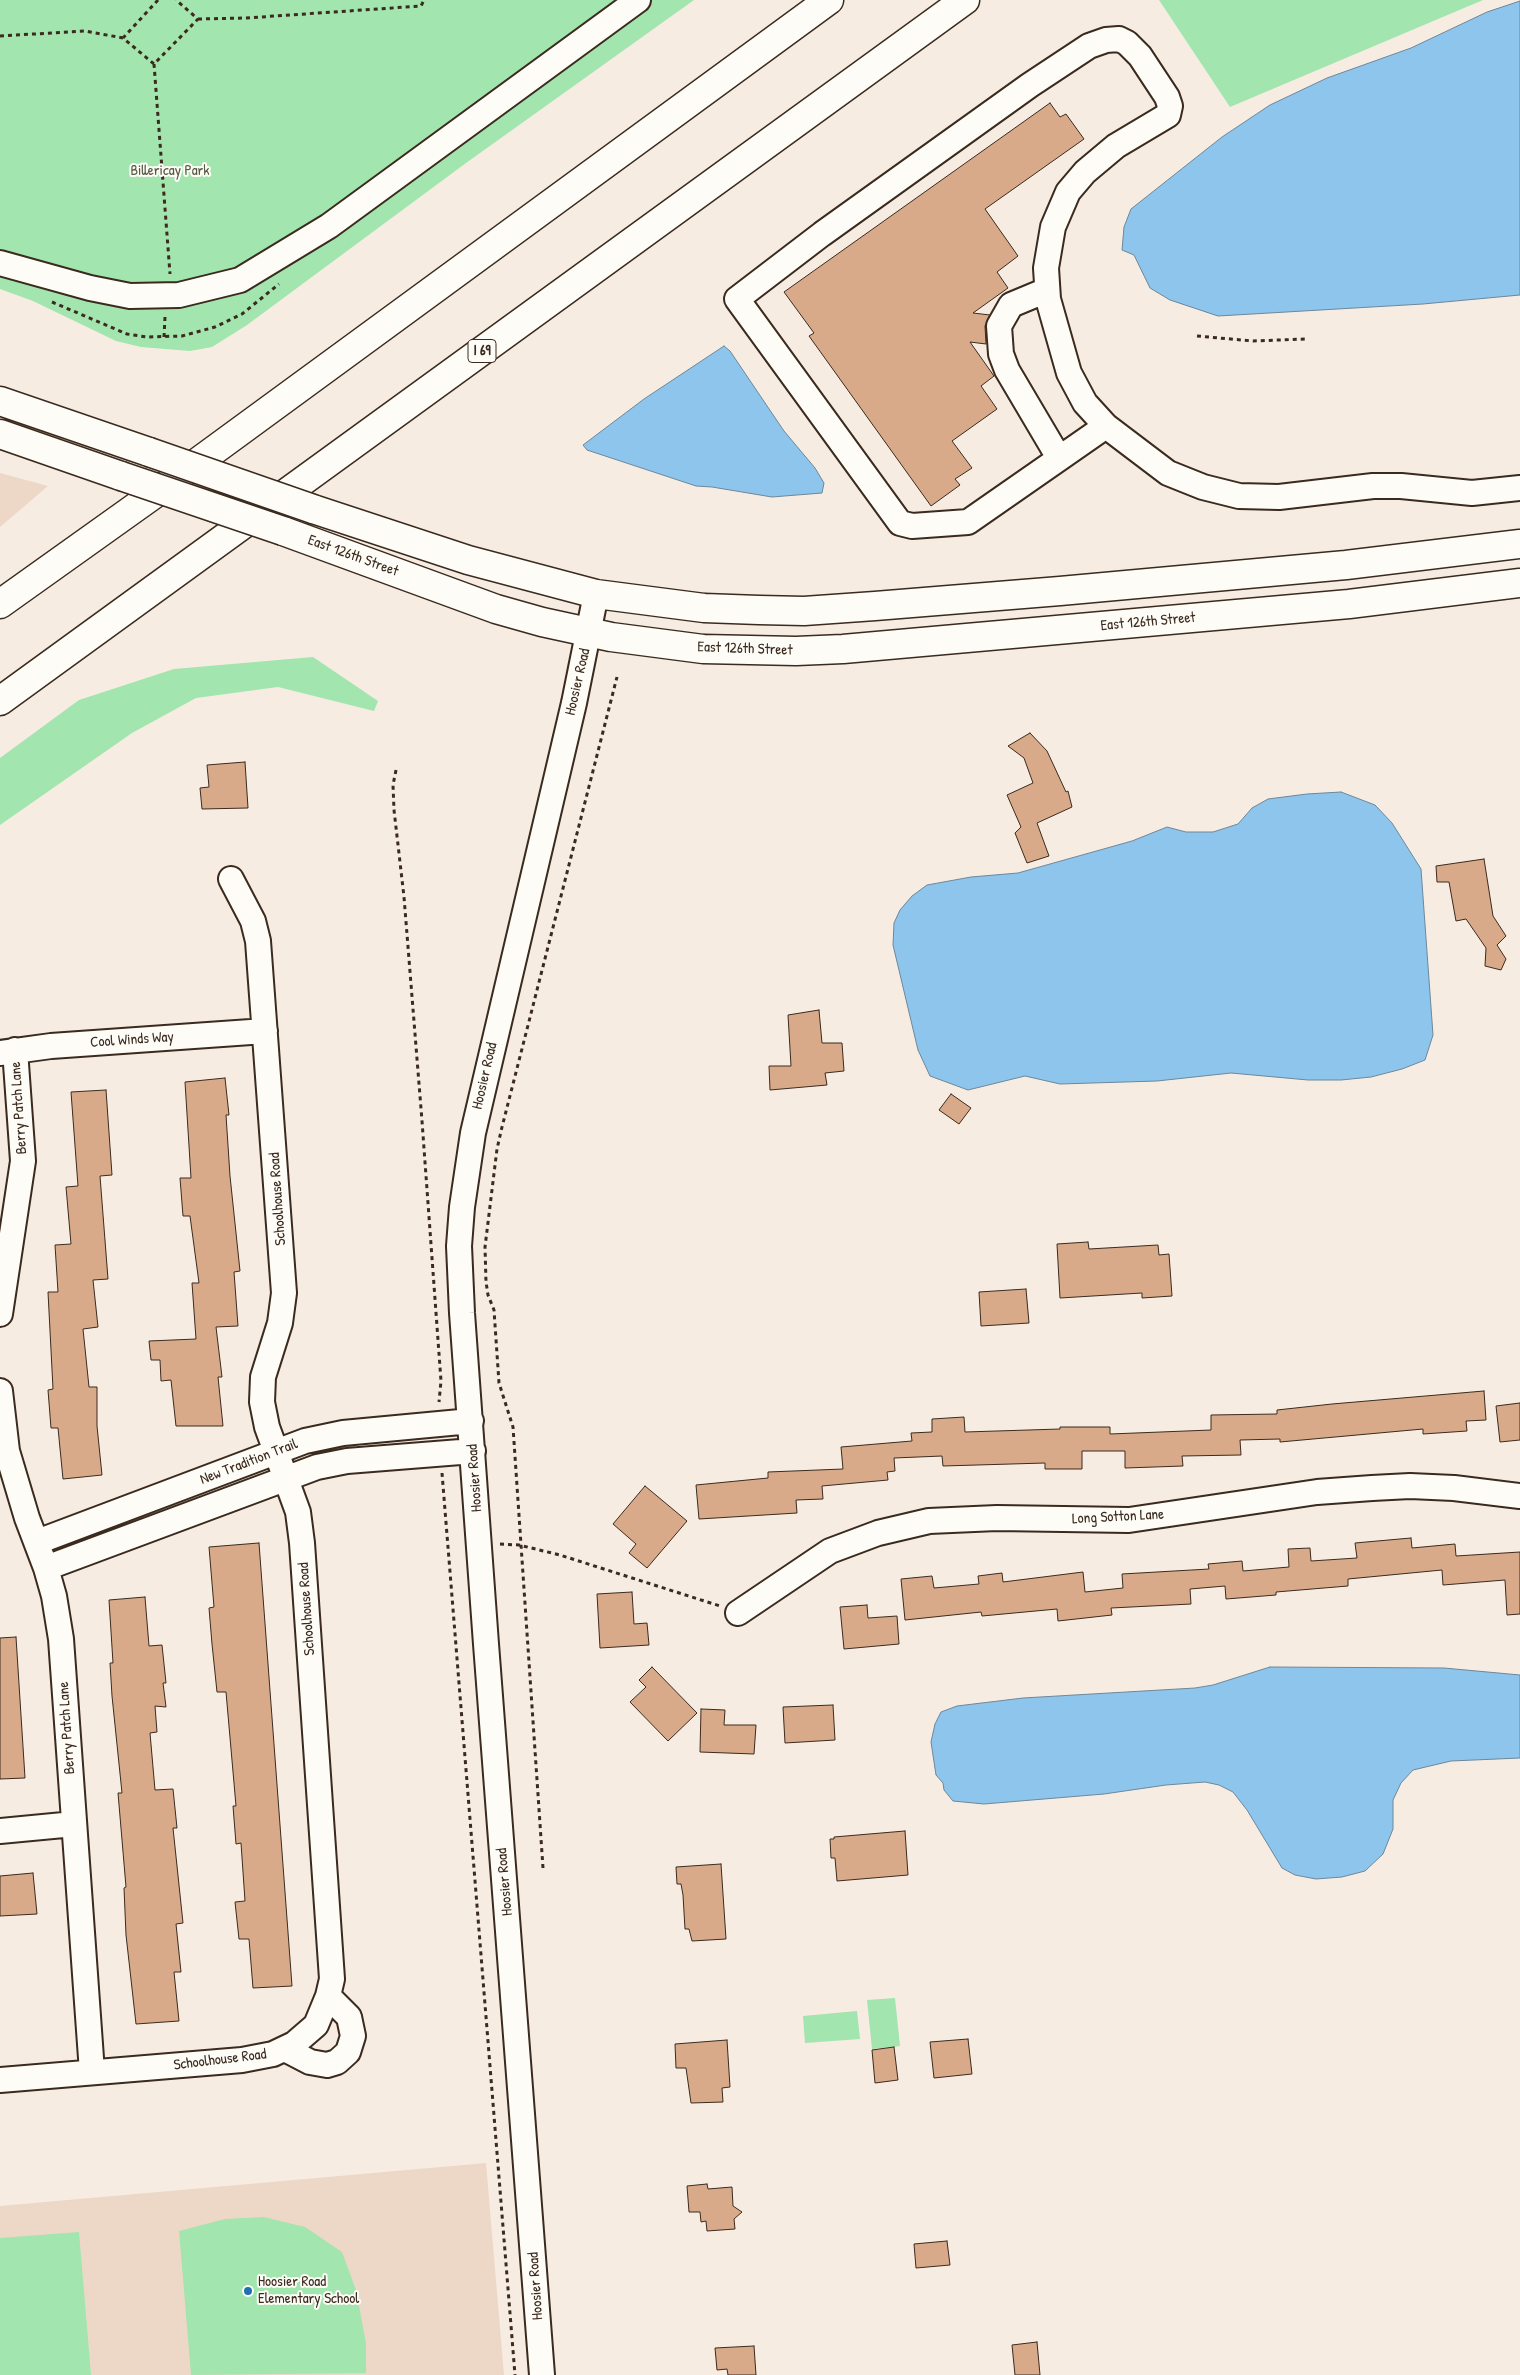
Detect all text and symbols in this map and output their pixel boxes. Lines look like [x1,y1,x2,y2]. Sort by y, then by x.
park label: Billericay Park [130,162,210,180]
road number: I 69 [468,340,496,362]
street label: East 126th Street [305,531,401,581]
street label: East 126th Street [1100,609,1196,635]
street label: East 126th Street [697,638,793,660]
street label: Hoosier Road [562,647,594,717]
street label: Cool Winds Way [90,1028,174,1052]
street label: Hoosier Road [469,1041,501,1111]
street label: Berry Patch Lane [7,1061,31,1155]
street label: Schoolhouse Road [266,1152,290,1246]
street label: New Tradition Trail [198,1435,300,1489]
street label: Hoosier Road [464,1443,486,1513]
street label: Long Sotton Lane [1071,1506,1165,1528]
street label: Schoolhouse Road [295,1562,319,1656]
street label: Berry Patch Lane [55,1681,79,1775]
street label: Hoosier Road [493,1847,517,1917]
street label: Schoolhouse Road [173,2045,267,2075]
street label: Hoosier Road [525,2251,547,2321]
place label: Hoosier Road Elementary School [258,2273,359,2308]
marker: Hoosier Road Elementary School [242,2285,254,2297]

